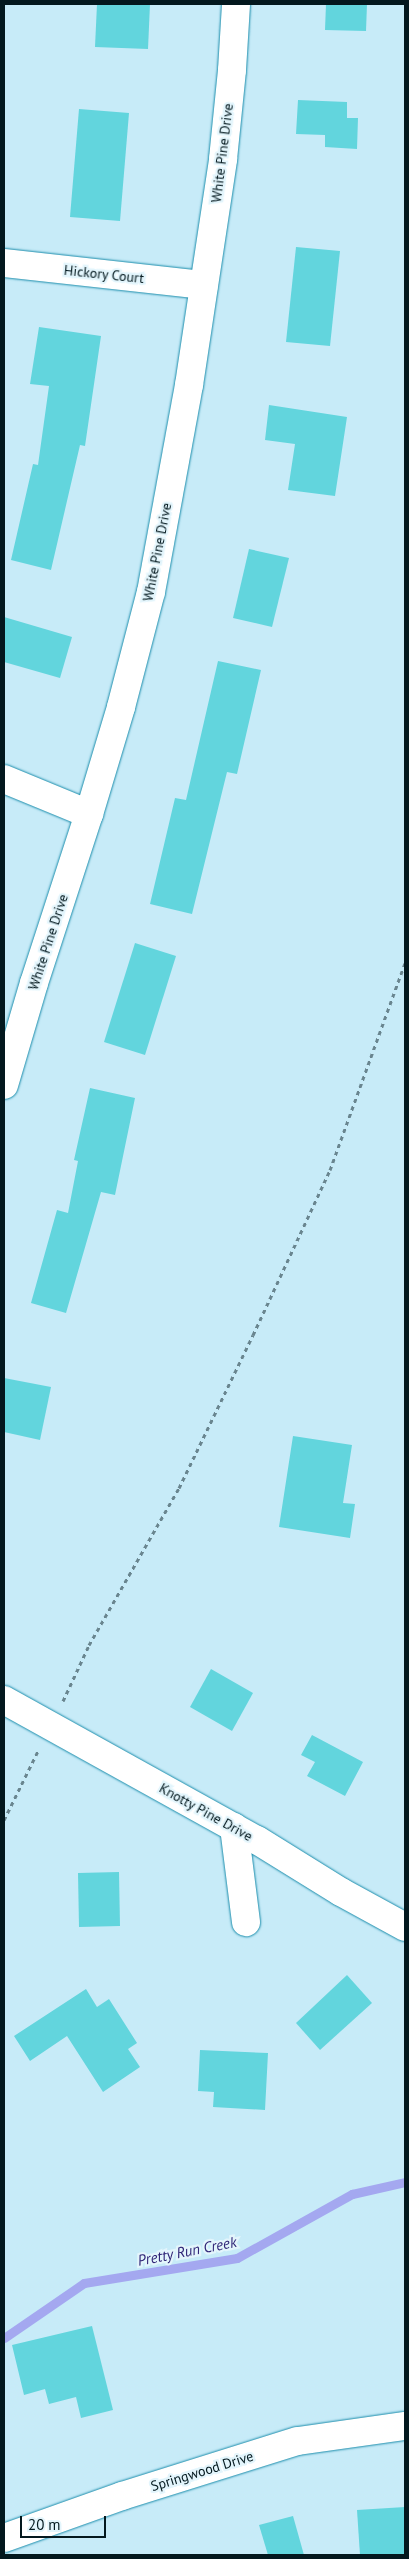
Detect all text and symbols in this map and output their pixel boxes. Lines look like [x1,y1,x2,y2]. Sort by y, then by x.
street label: White Pine Drive [208,102,236,204]
street label: Hickory Court [63,261,145,287]
street label: White Pine Drive [139,501,175,603]
street label: White Pine Drive [25,892,71,992]
street label: Knotty Pine Drive [156,1779,256,1845]
water label: Pretty Run Creek [136,2233,238,2269]
street label: Springwood Drive [149,2447,255,2495]
scale bar [22,2506,109,2538]
text: 20 m [28,2515,61,2534]

